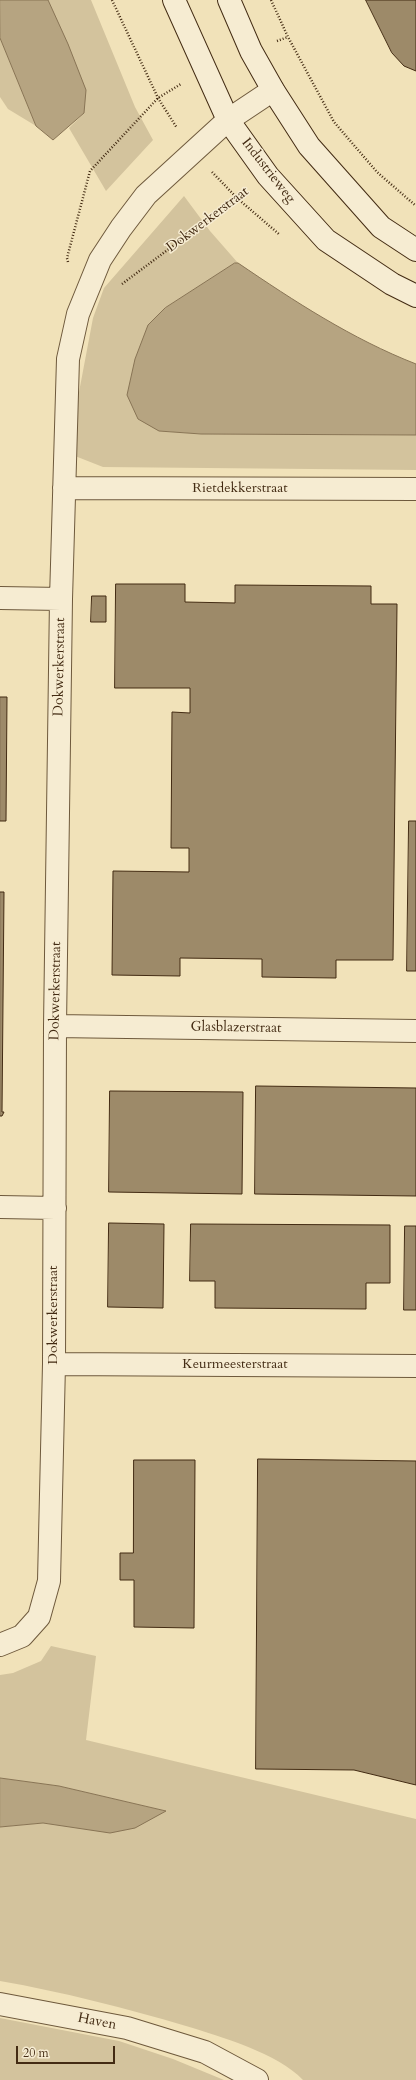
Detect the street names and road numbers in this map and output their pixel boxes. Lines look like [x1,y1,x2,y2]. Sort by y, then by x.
street label: Industrieweg [237,135,299,207]
street label: Dokwerkerstraat [163,184,253,256]
street label: Rietdekkerstraat [192,481,288,497]
street label: Dokwerkerstraat [51,617,69,717]
street label: Dokwerkerstraat [47,941,65,1041]
street label: Glasblazerstraat [190,1019,282,1037]
street label: Dokwerkerstraat [46,1266,62,1364]
street label: Keurmeesterstraat [182,1357,288,1373]
street label: Haven [76,2010,118,2034]

